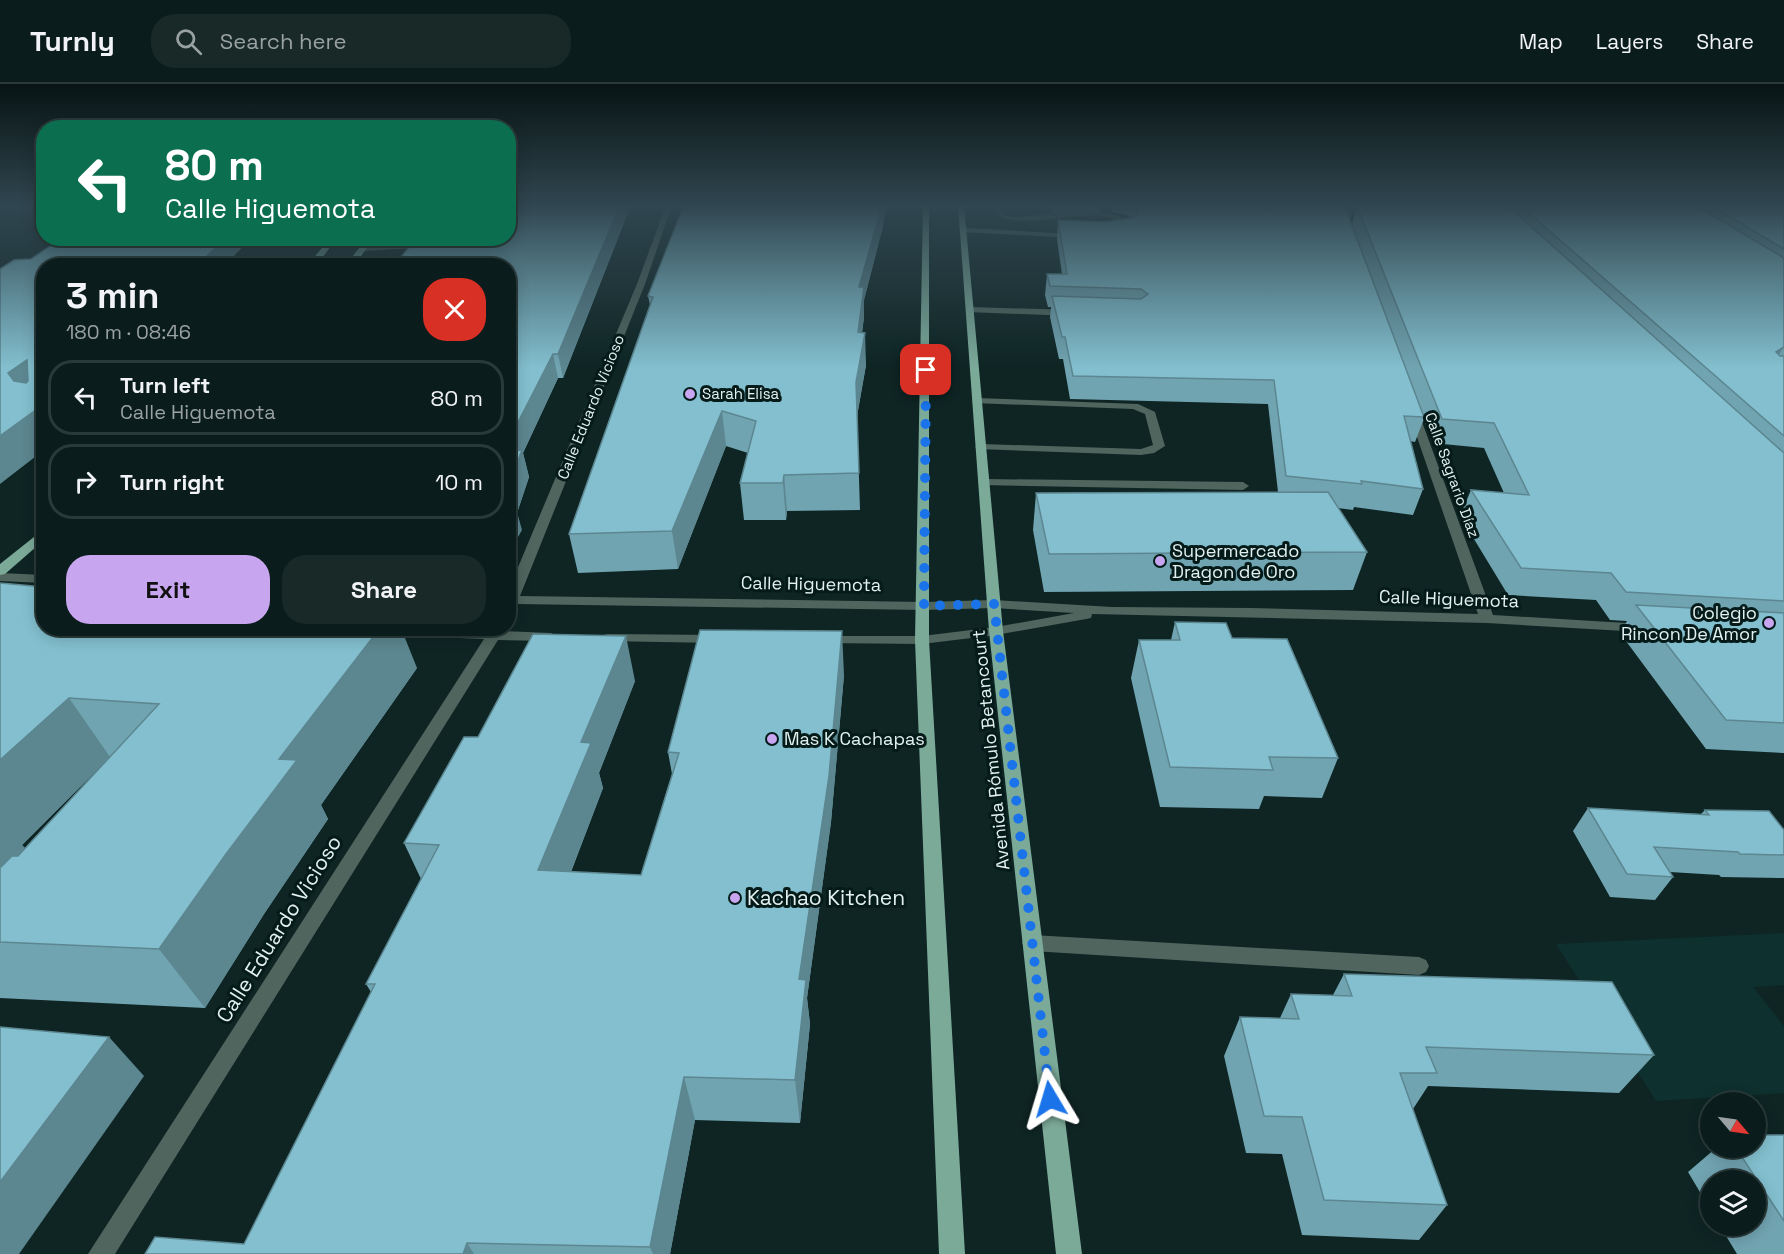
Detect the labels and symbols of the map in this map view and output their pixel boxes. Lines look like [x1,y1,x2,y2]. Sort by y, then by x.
street label: Calle Eduardo Vicioso [553,332,628,482]
pin [900,344,951,395]
place label: Sarah Elisa [702,384,780,403]
marker: Sarah Elisa [683,387,697,401]
street label: Calle Sagrario Díaz [1421,410,1484,540]
place label: Supermercado Dragon de Oro [1172,539,1299,583]
marker: Supermercado Dragon de Oro [1153,554,1167,568]
street label: Calle Higuemota [741,571,881,596]
street label: Calle Higuemota [1379,585,1520,612]
place label: Colegio Rincon De Amor [1621,601,1757,645]
marker: Colegio Rincon De Amor [1762,616,1776,630]
street label: Avenida Rómulo Betancourt [966,629,1015,871]
place label: Mas K Cachapas [784,727,925,750]
marker: Mas K Cachapas [765,732,779,746]
street label: Calle Eduardo Vicioso [210,830,347,1027]
place label: Kachao Kitchen [747,884,905,911]
marker: Kachao Kitchen [728,891,742,905]
position arrow [1018,1067,1082,1131]
north arrow [1700,1092,1766,1158]

